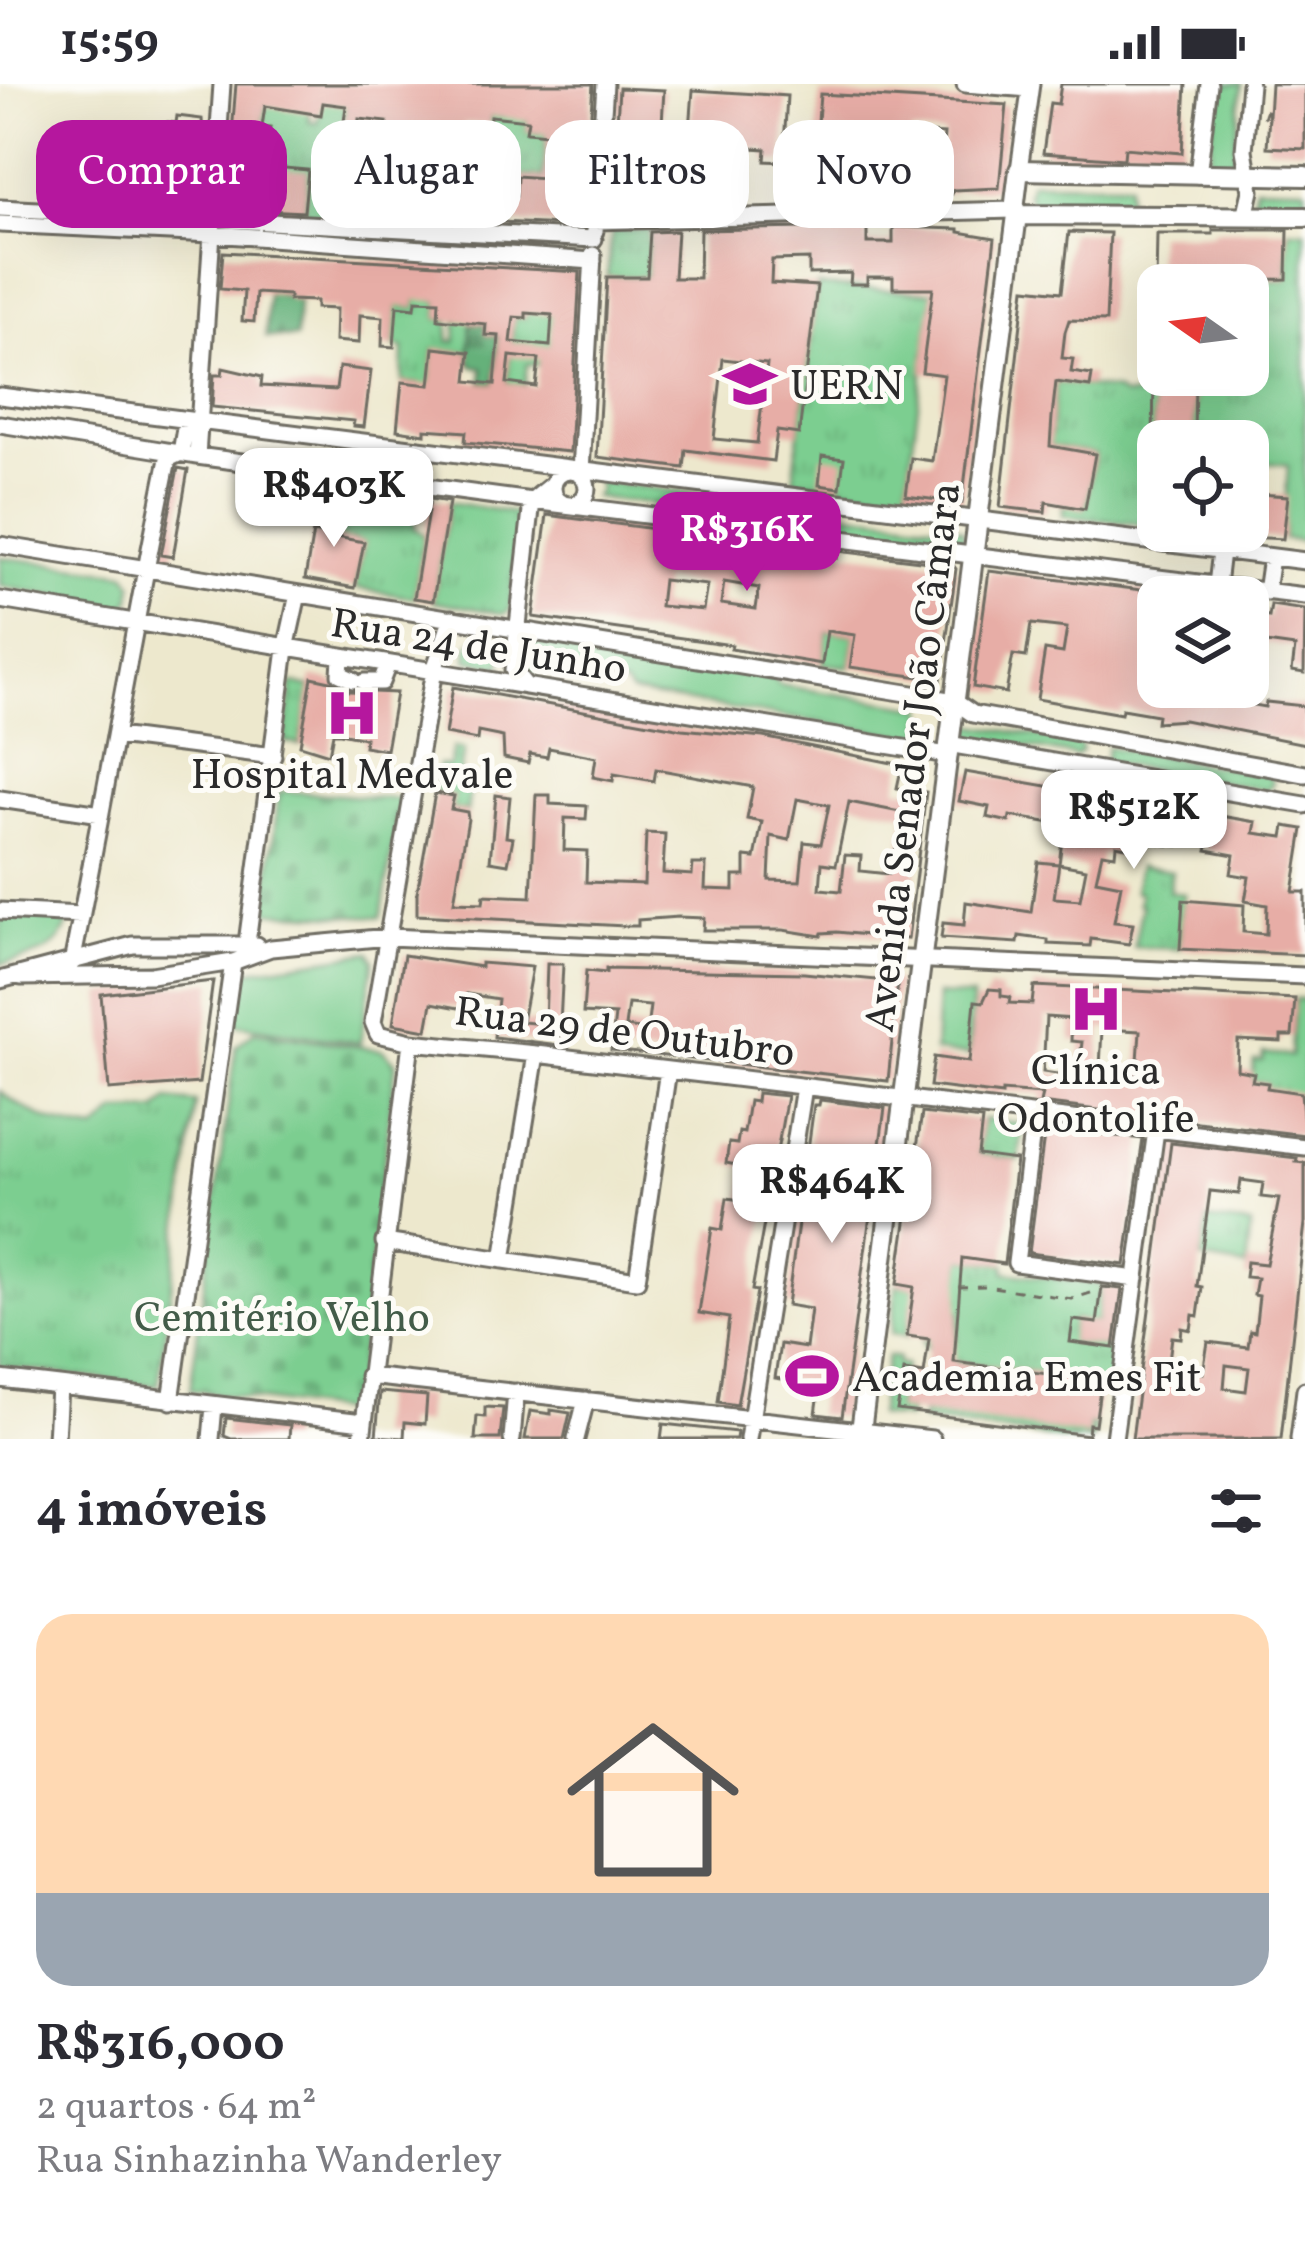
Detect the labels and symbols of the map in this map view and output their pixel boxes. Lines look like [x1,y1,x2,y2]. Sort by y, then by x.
north arrow [1137,264,1269,396]
school or university icon: UERN [721,355,779,413]
place label: UERN [790,359,903,418]
pin: R$403K [236,448,432,550]
street label: Avenida Senador João Câmara [852,479,978,1036]
pin: R$316K [649,492,845,594]
street label: Rua 24 de Junho [326,596,630,701]
hospital icon: Hospital Medvale [323,684,381,742]
place label: Hospital Medvale [191,748,513,807]
pin: R$512K [1036,770,1232,872]
hospital icon: Clínica Odontolife [1067,980,1125,1038]
street label: Rua 29 de Outubro [451,984,798,1085]
place label: Clínica Odontolife [997,1044,1195,1151]
pin: R$464K [734,1144,930,1246]
park label: Cemitério Velho [134,1291,430,1350]
sports icon: Academia Emes Fit [783,1347,841,1405]
place label: Academia Emes Fit [852,1351,1202,1410]

